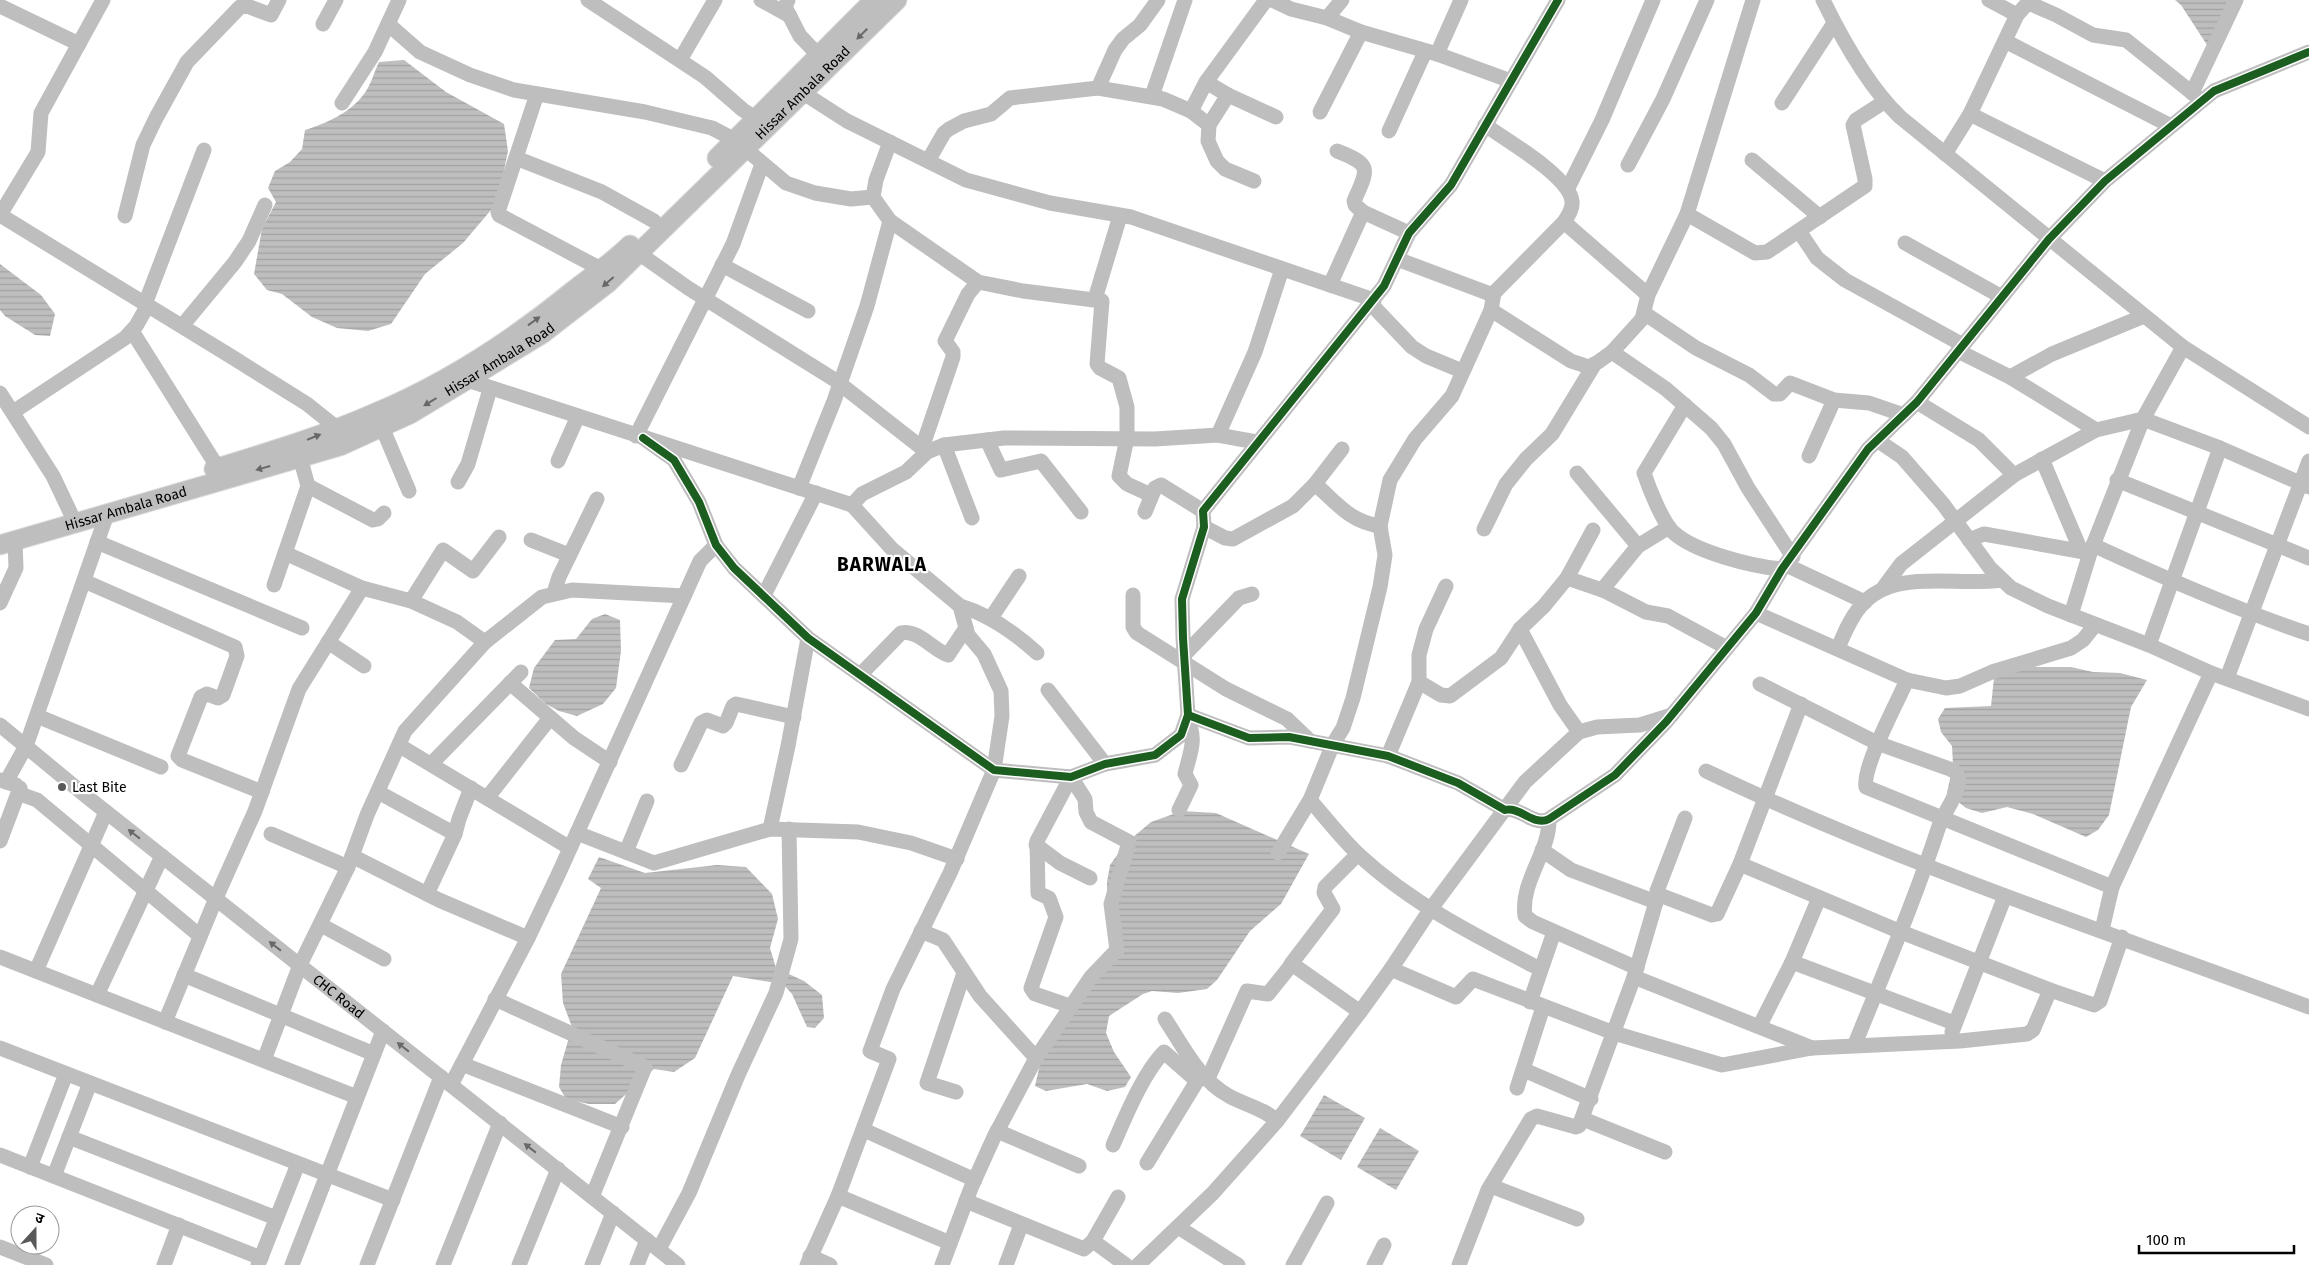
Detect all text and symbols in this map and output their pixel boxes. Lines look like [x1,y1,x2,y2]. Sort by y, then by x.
one-way arrow [856,28,868,40]
street label: Hissar Ambala Road [752,43,854,143]
one-way arrow [602,276,614,288]
one-way arrow [528,316,541,326]
street label: Hissar Ambala Road [442,319,558,400]
one-way arrow [423,398,436,407]
one-way arrow [307,433,321,441]
one-way arrow [256,465,271,473]
street label: Hissar Ambala Road [63,483,189,535]
district label: BARWALA [837,553,927,576]
place label: Last Bite [72,779,127,796]
marker: Last Bite [56,781,68,793]
one-way arrow [128,829,141,840]
one-way arrow [269,940,282,951]
street label: CHC Road [309,971,368,1022]
one-way arrow [397,1041,410,1052]
one-way arrow [524,1142,537,1153]
north arrow [10,1205,60,1255]
text: उ [33,1209,47,1228]
scale bar [2139,1222,2294,1254]
text: 100 m [2146,1231,2186,1249]

